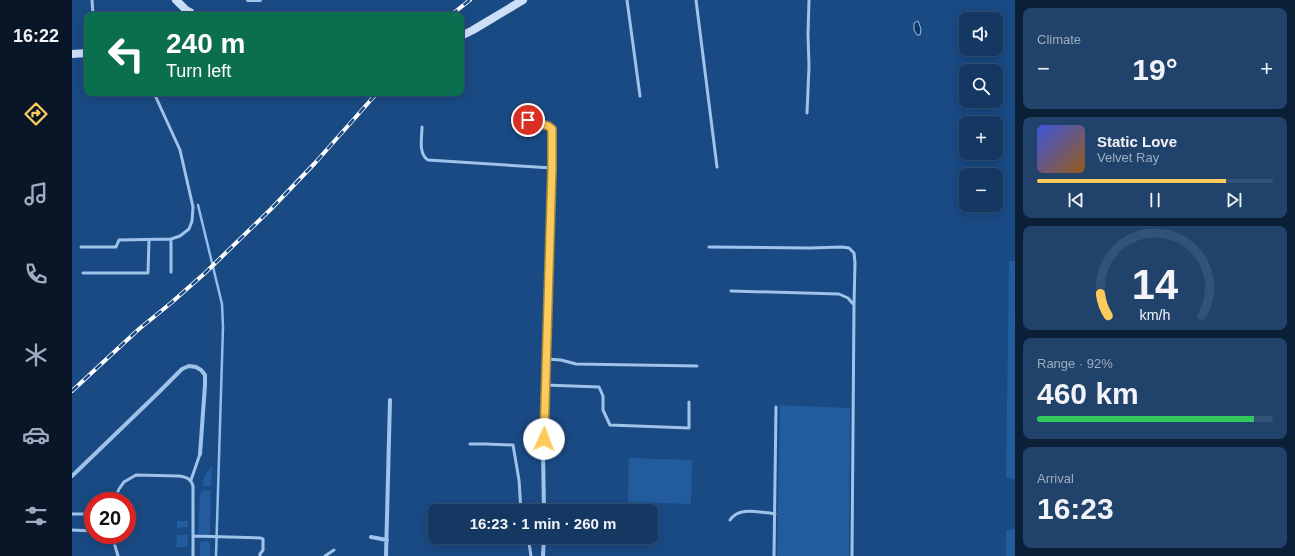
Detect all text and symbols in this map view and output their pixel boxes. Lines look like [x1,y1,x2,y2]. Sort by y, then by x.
map controls [959,12,1003,212]
button: sound [959,12,1003,56]
text: 16:22 [13,26,59,46]
icon: left [100,28,152,80]
text: 240 m [166,28,245,59]
text: Climate [1037,32,1081,47]
text: 19° [1132,53,1178,86]
text: − [1037,56,1050,81]
text: + [1260,56,1273,81]
text: Turn left [166,61,231,81]
button: search [959,64,1003,108]
icon: directions [22,100,50,128]
pin [511,103,545,137]
icon: arrive [517,109,539,131]
button: + [959,116,1003,160]
text: Static Love [1097,133,1177,150]
text: Velvet Ray [1097,150,1159,165]
button: − [959,168,1003,212]
icon: music [22,180,50,208]
icon: previous [1065,189,1087,211]
icon: pause [1144,189,1166,211]
icon: next [1223,189,1245,211]
icon: phone [22,260,50,288]
text: 14 [1132,261,1178,308]
text: km/h [1140,307,1171,323]
icon: climate [22,341,50,369]
text: Range · 92% [1037,356,1113,371]
text: 460 km [1037,377,1139,410]
position arrow [523,418,565,460]
icon: car [22,421,50,449]
text: Arrival [1037,471,1074,486]
speed limit sign: 20 [84,492,136,544]
text: 16:23 [1037,492,1114,525]
icon: filters [22,502,50,530]
text: 16:23 · 1 min · 260 m [470,515,616,532]

